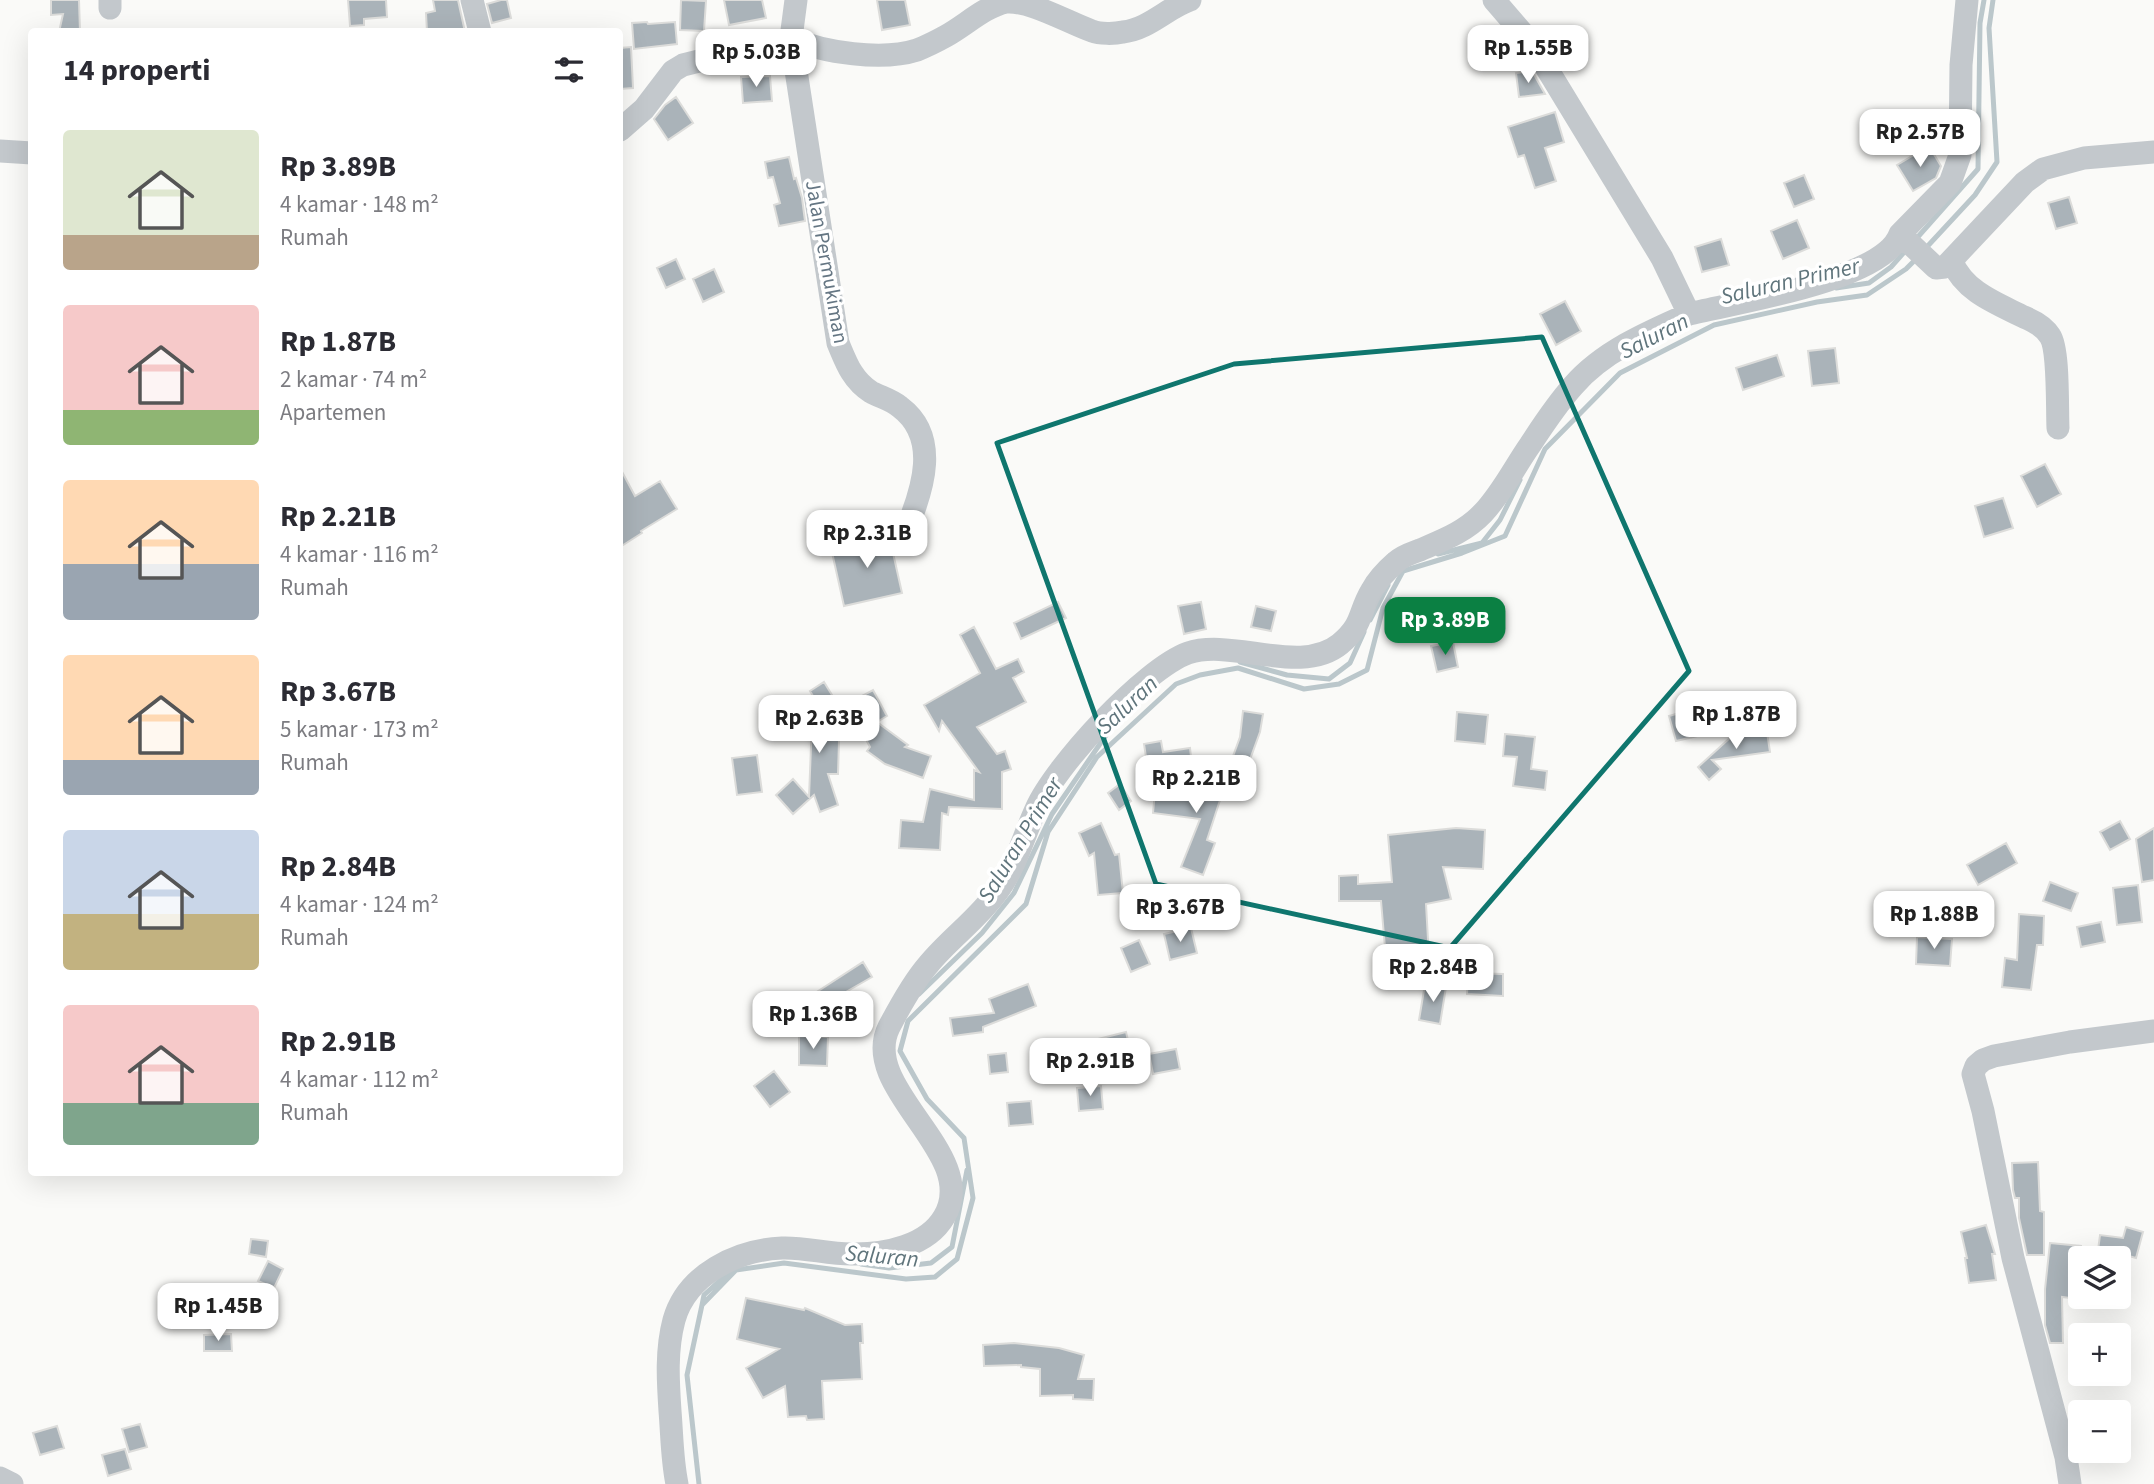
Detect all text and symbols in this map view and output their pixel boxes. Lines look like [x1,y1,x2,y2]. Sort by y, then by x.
pin: Rp 1.55B [1456,25,1600,85]
pin: Rp 5.03B [684,29,828,89]
text: Rp 1.55B [1483,31,1573,64]
text: Rp 5.03B [711,35,801,68]
text: 14 properti [63,49,211,92]
icon: filters [550,51,588,89]
pin: Rp 2.57B [1848,110,1992,169]
text: Rp 2.57B [1875,115,1965,148]
text: Rp 3.89B [280,145,396,188]
icon: home [119,158,203,242]
street label: Jalan Permukiman [798,178,856,346]
text: 4 kamar · 148 m² [280,188,439,221]
text: Rumah [280,221,349,254]
water label: Saluran Primer [1717,249,1864,313]
water label: Saluran [1614,305,1694,367]
text: Rp 1.87B [280,320,396,363]
icon: home [119,333,203,417]
text: 2 kamar · 74 m² [280,363,427,396]
text: Apartemen [280,396,386,429]
text: Rp 2.21B [280,495,396,538]
icon: home [119,508,203,592]
pin: Rp 2.31B [795,510,939,570]
text: Rp 2.31B [822,516,912,549]
text: 4 kamar · 116 m² [280,538,439,571]
text: Rumah [280,571,349,604]
pin: Rp 3.89B [1373,598,1517,657]
text: Rp 3.89B [1400,603,1490,636]
water label: Saluran [1089,668,1165,742]
text: Rp 3.67B [280,670,396,713]
icon: home [119,683,203,767]
pin: Rp 1.87B [1664,692,1808,751]
pin: Rp 2.63B [747,696,891,755]
text: Rp 1.87B [1691,697,1781,730]
text: Rp 2.63B [774,701,864,734]
text: 5 kamar · 173 m² [280,713,439,746]
text: Rumah [280,746,349,779]
pin: Rp 2.21B [1124,756,1268,815]
text: Rp 2.21B [1151,761,1241,794]
water label: Saluran Primer [969,770,1071,909]
text: Rp 2.84B [280,845,396,888]
icon: home [119,858,203,942]
pin: Rp 3.67B [1108,884,1252,944]
text: 4 kamar · 124 m² [280,888,439,921]
text: Rp 3.67B [1135,890,1225,923]
pin: Rp 1.88B [1862,892,2006,951]
text: Rp 1.88B [1889,897,1979,930]
text: Rumah [280,921,349,954]
pin: Rp 2.84B [1361,944,1505,1004]
text: Rp 2.84B [1388,950,1478,983]
pin: Rp 1.36B [741,992,885,1051]
text: Rp 1.36B [768,997,858,1030]
text: Rp 2.91B [280,1020,396,1063]
icon: home [119,1033,203,1117]
pin: Rp 2.91B [1018,1038,1162,1098]
text: Rp 2.91B [1045,1044,1135,1077]
text: 4 kamar · 112 m² [280,1063,439,1096]
text: Rumah [280,1096,349,1129]
water label: Saluran [844,1236,920,1276]
map controls [2068,1246,2131,1463]
button: layers [2068,1246,2131,1309]
pin: Rp 1.45B [146,1284,290,1343]
text: Rp 1.45B [173,1289,263,1322]
button: + [2068,1323,2131,1386]
button: − [2068,1400,2131,1463]

